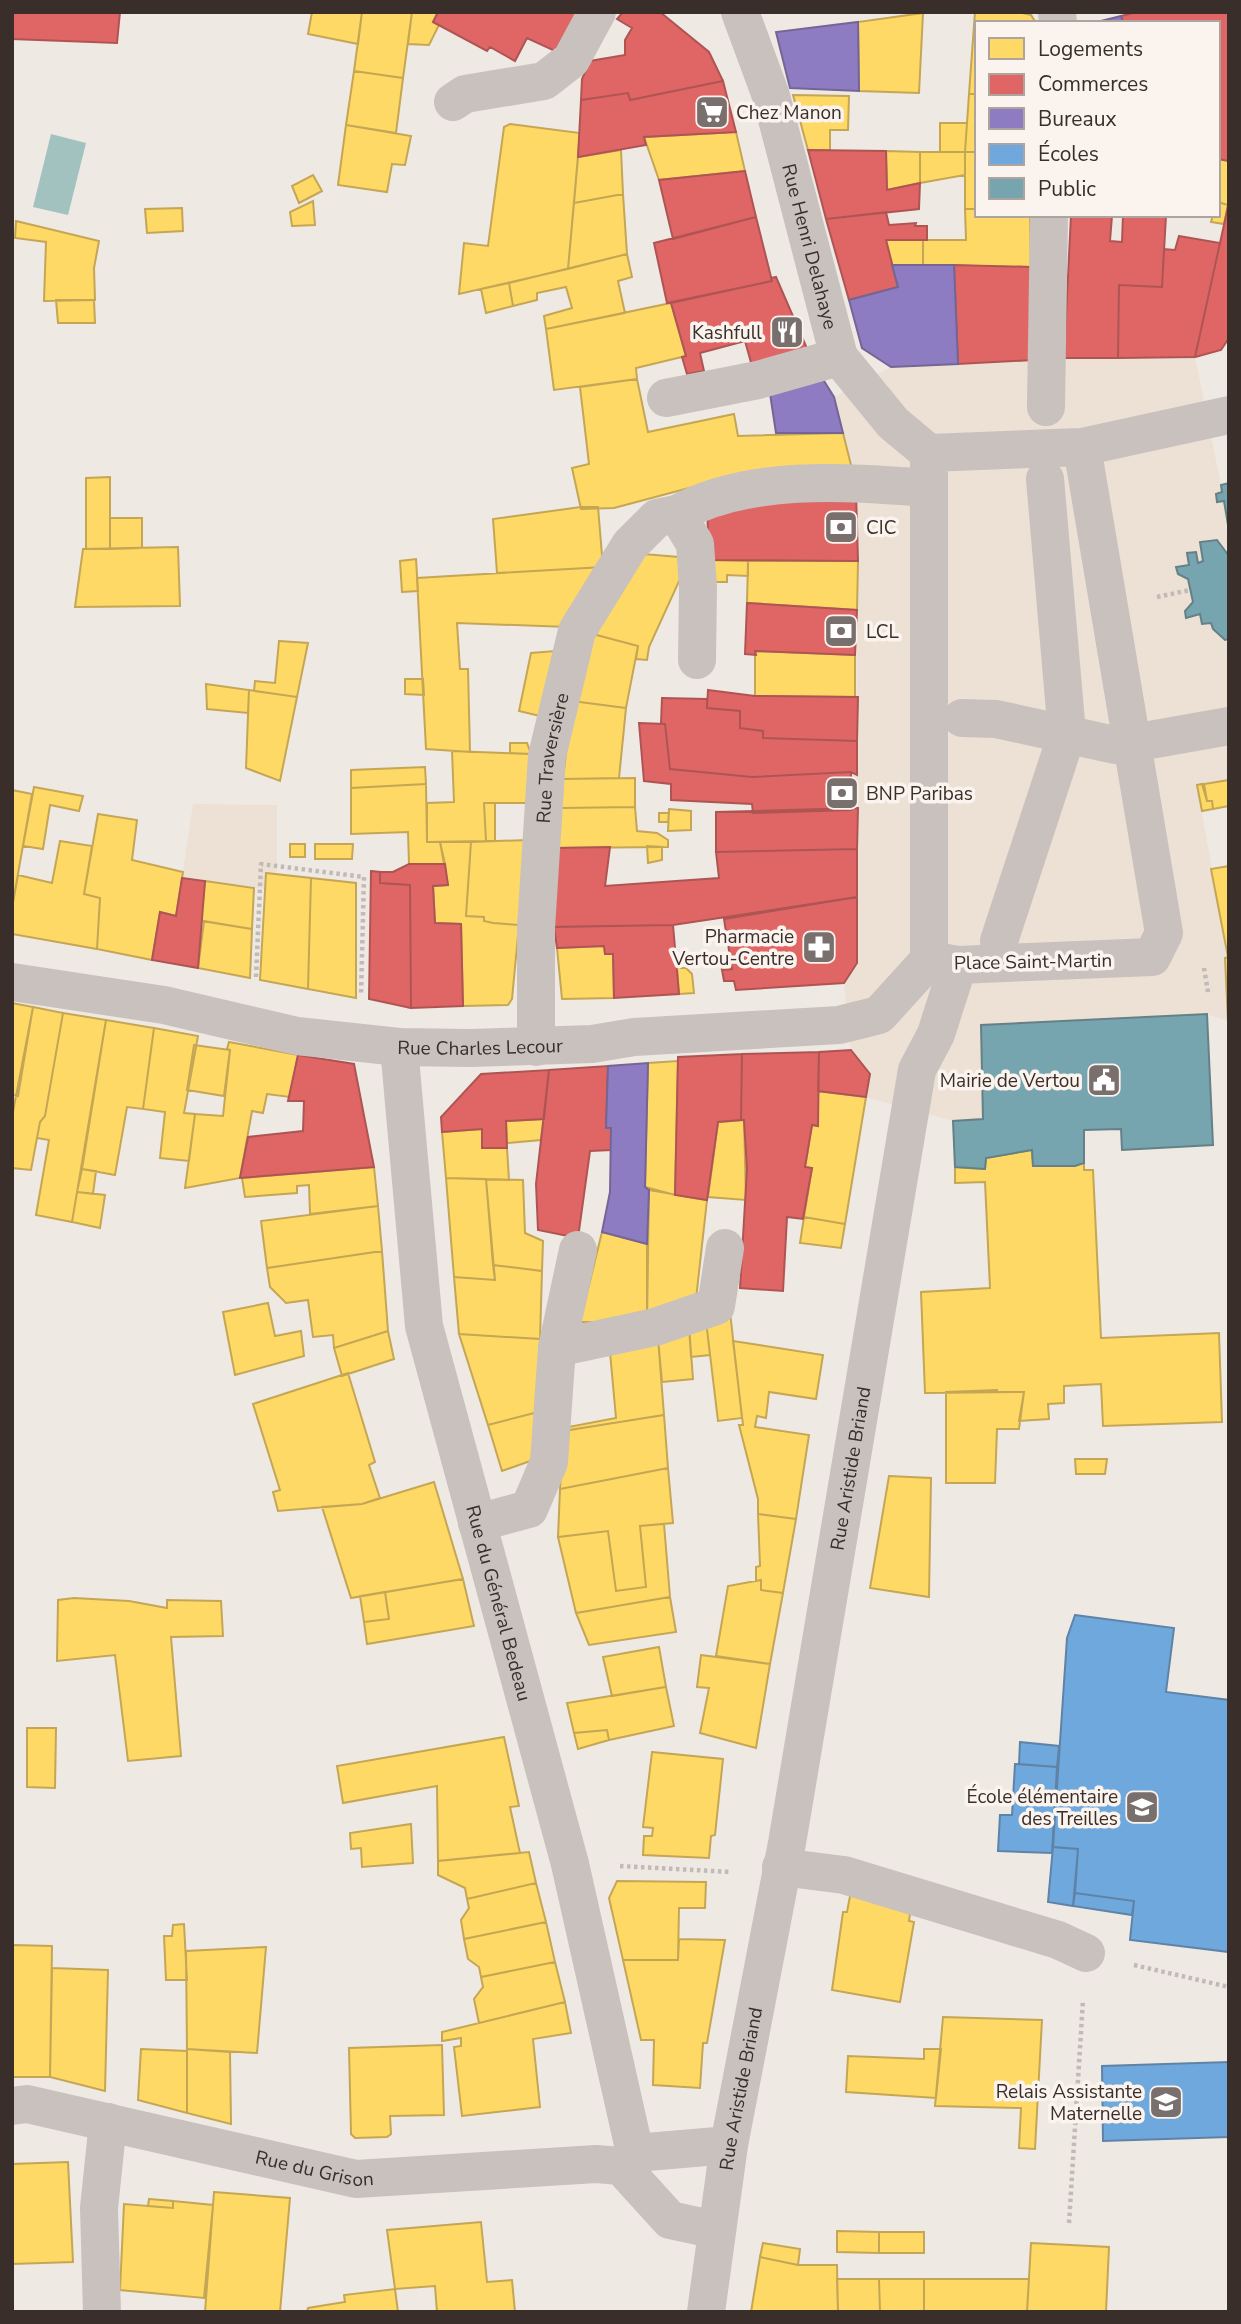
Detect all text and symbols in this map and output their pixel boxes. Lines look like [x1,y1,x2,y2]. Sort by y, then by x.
legend [975,21,1220,217]
text: Logements [1038,35,1143,63]
text: Commerces [1038,70,1148,98]
supermarket icon: Chez Manon [693,93,731,131]
place label: Chez Manon [736,100,842,126]
text: Bureaux [1038,105,1116,133]
text: Écoles [1038,140,1099,168]
street label: Rue Henri Delahaye [775,161,843,332]
text: Public [1038,175,1096,203]
restaurant icon: Kashfull [768,313,806,351]
place label: Kashfull [692,320,762,346]
bank icon: CIC [822,508,860,546]
place label: CIC [866,515,896,541]
bank icon: LCL [822,612,860,650]
place label: LCL [866,619,899,645]
street label: Rue Traversière [531,690,576,824]
bank icon: BNP Paribas [823,774,861,812]
place label: BNP Paribas [866,781,973,807]
place label: Pharmacie Vertou-Centre [671,924,794,972]
pharmacy icon: Pharmacie Vertou-Centre [800,928,838,966]
street label: Place Saint-Martin [954,948,1112,976]
street label: Rue Charles Lecour [397,1033,563,1062]
public building icon: Mairie de Vertou [1085,1061,1123,1099]
place label: Mairie de Vertou [940,1068,1080,1094]
street label: Rue Aristide Briand [824,1385,878,1552]
street label: Rue du Général Bedeau [459,1502,537,1704]
place label: École élémentaire des Treilles [966,1784,1118,1832]
school or university icon: École élémentaire des Treilles [1123,1788,1161,1826]
street label: Rue Aristide Briand [714,2005,769,2172]
place label: Relais Assistante Maternelle [996,2079,1142,2127]
school or university icon: Relais Assistante Maternelle [1147,2083,1185,2121]
street label: Rue du Grison [253,2144,375,2193]

